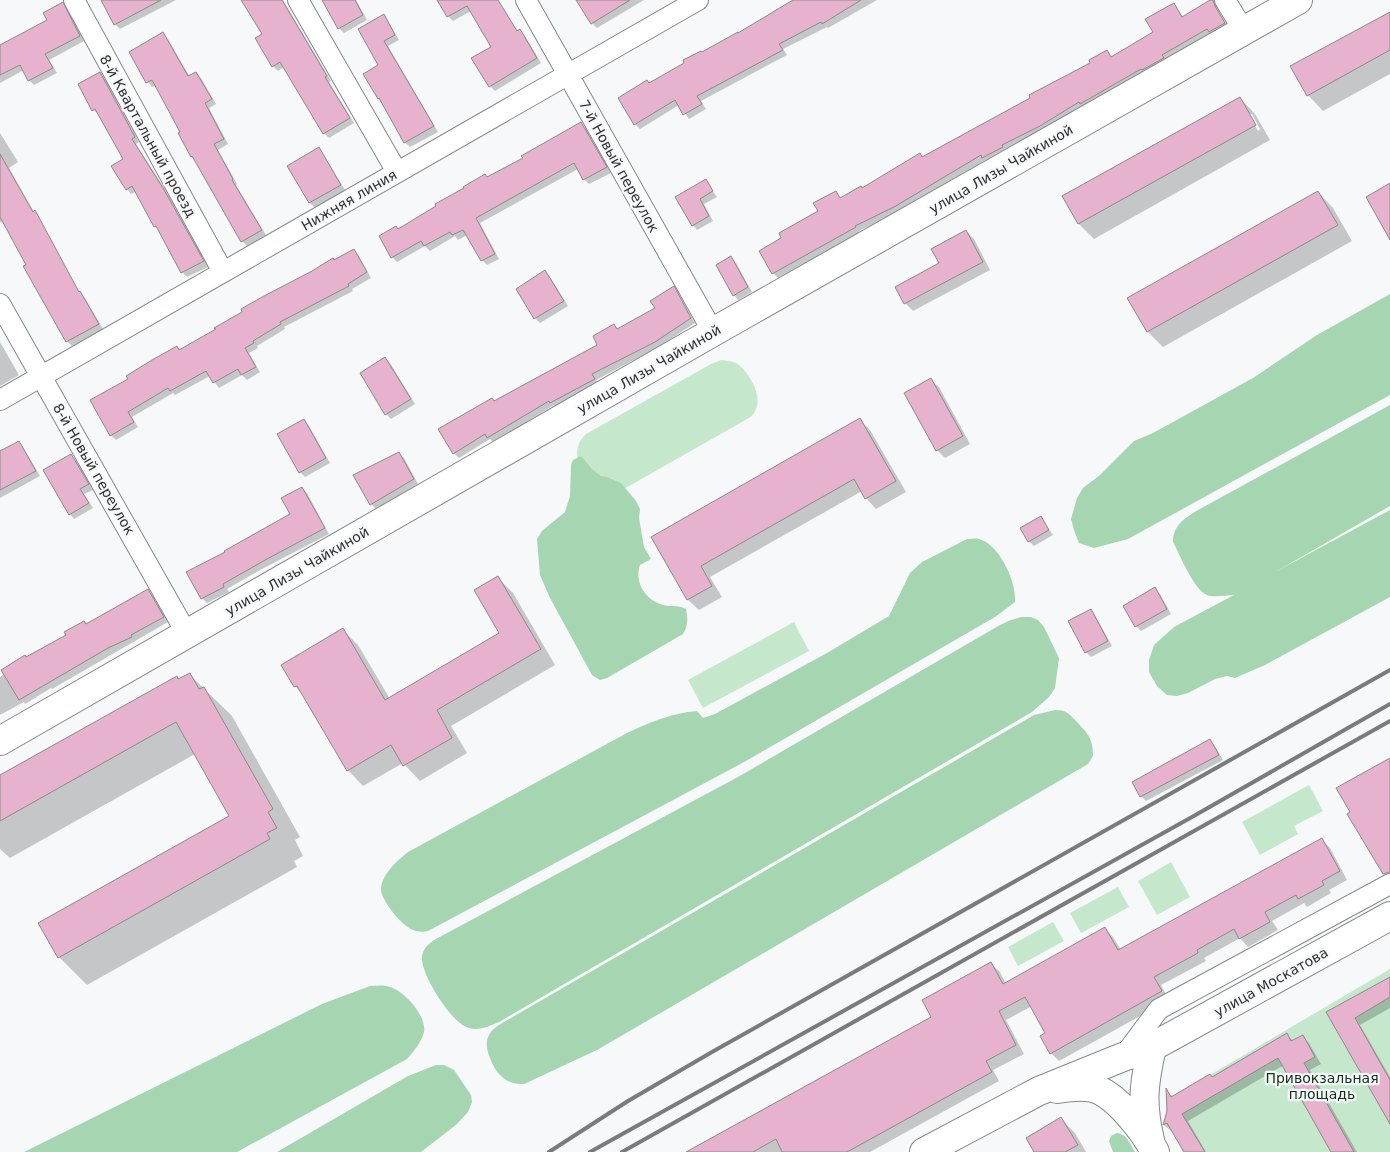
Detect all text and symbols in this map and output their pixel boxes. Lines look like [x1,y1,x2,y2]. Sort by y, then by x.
street label: 8-й Квартальный проезд [97,52,199,220]
street label: 7-й Новый переулок [576,97,662,235]
street label: улица Лизы Чайкиной [926,121,1076,217]
street label: Нижняя линия [298,166,400,234]
street label: улица Лизы Чайкиной [574,321,724,417]
street label: 8-й Новый переулок [50,400,138,538]
street label: улица Лизы Чайкиной [222,523,372,619]
street label: улица Москатова [1211,944,1331,1020]
park label: Привокзальная площадь [1265,1070,1379,1102]

